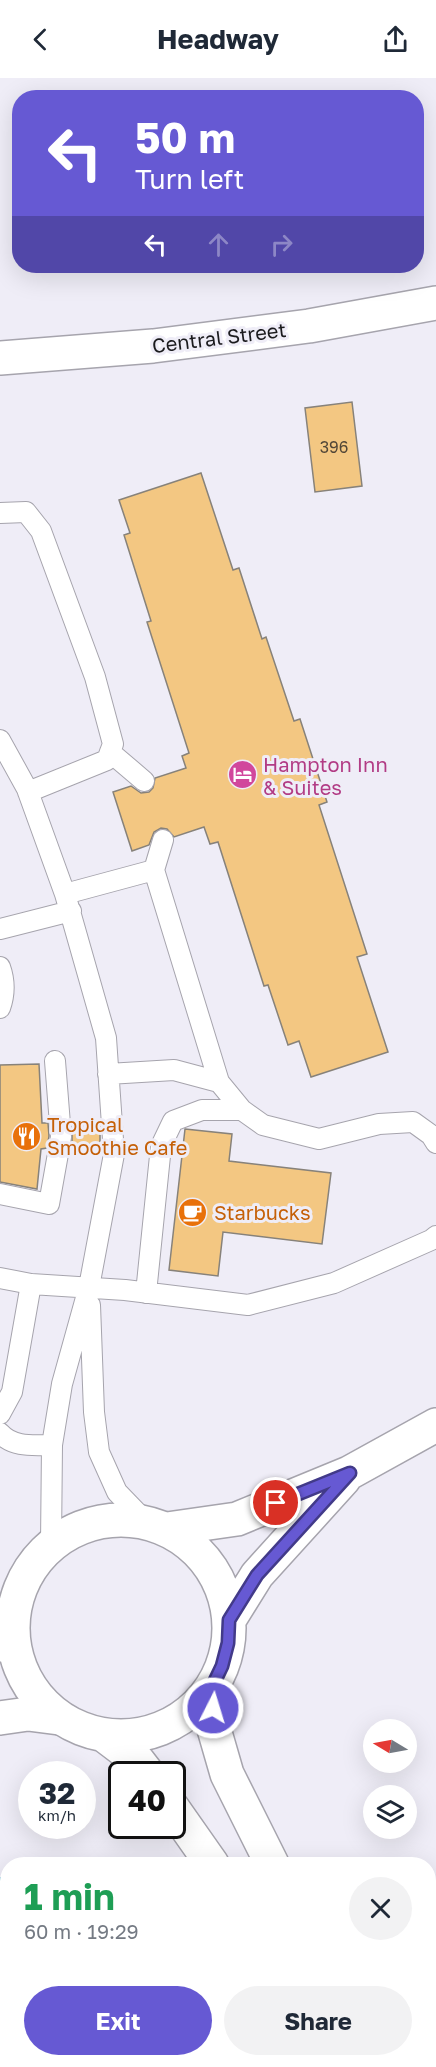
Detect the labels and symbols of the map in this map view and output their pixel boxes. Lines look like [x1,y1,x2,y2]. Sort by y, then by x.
street label: Central Street [151,317,287,357]
house number: 396 [320,437,348,457]
place label: Hampton Inn & Suites [263,752,388,799]
hotel icon: Hampton Inn & Suites [226,759,258,791]
place label: Tropical Smoothie Cafe [47,1112,187,1159]
restaurant icon: Tropical Smoothie Cafe [10,1120,42,1152]
cafe icon: Starbucks [177,1196,209,1228]
place label: Starbucks [214,1200,311,1224]
pin [250,1477,301,1528]
position arrow [181,1676,245,1740]
north arrow [363,1719,417,1773]
speed limit sign: 40 [108,1761,186,1839]

